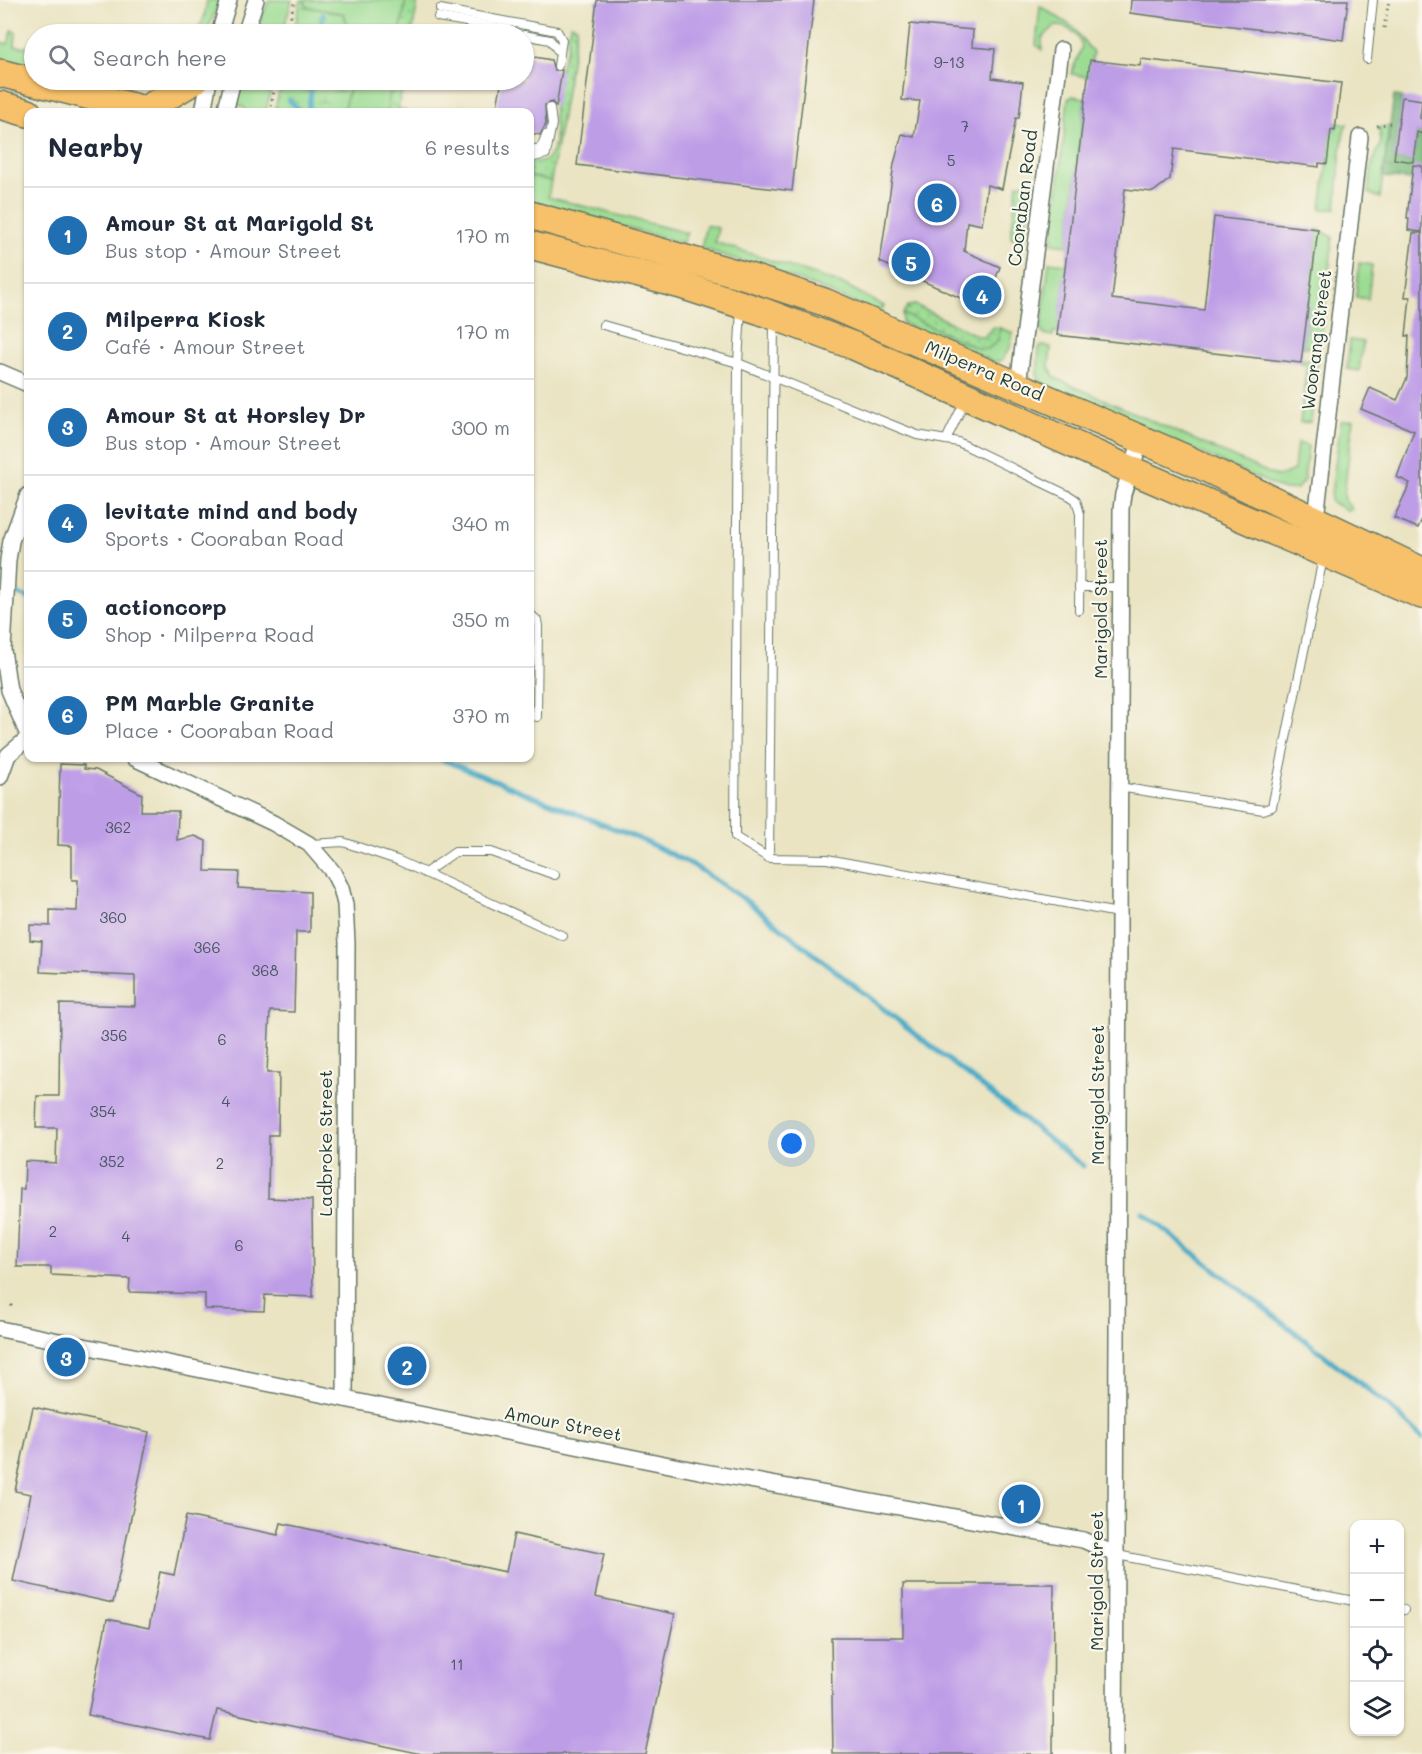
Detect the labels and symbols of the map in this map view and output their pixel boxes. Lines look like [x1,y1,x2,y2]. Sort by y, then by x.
house number: 9-13 [934,52,965,72]
house number: 7 [961,116,969,136]
street label: Cooraban Road [1002,128,1042,268]
house number: 5 [947,150,955,170]
pin: 6 [918,180,956,226]
pin: 5 [892,240,930,284]
street label: Woorang Street [1296,269,1337,411]
pin: 4 [962,272,1002,318]
street label: Milperra Road [921,334,1047,406]
street label: Marigold Street [1088,539,1112,679]
house number: 362 [105,817,131,837]
house number: 360 [99,907,127,927]
house number: 366 [194,937,220,957]
house number: 368 [252,960,278,980]
house number: 356 [101,1025,127,1045]
street label: Marigold Street [1085,1025,1109,1165]
house number: 6 [217,1029,227,1049]
street label: Ladbroke Street [313,1069,337,1217]
house number: 4 [222,1091,231,1111]
house number: 354 [90,1101,116,1121]
your location [777,1129,806,1158]
house number: 352 [99,1151,125,1171]
house number: 2 [216,1153,224,1173]
house number: 2 [49,1221,57,1241]
house number: 4 [122,1226,131,1246]
house number: 6 [234,1235,244,1255]
pin: 3 [46,1334,86,1380]
pin: 2 [388,1344,426,1388]
street label: Amour Street [502,1400,624,1446]
pin: 1 [1002,1482,1040,1526]
street label: Marigold Street [1084,1511,1108,1651]
house number: 11 [450,1654,464,1674]

